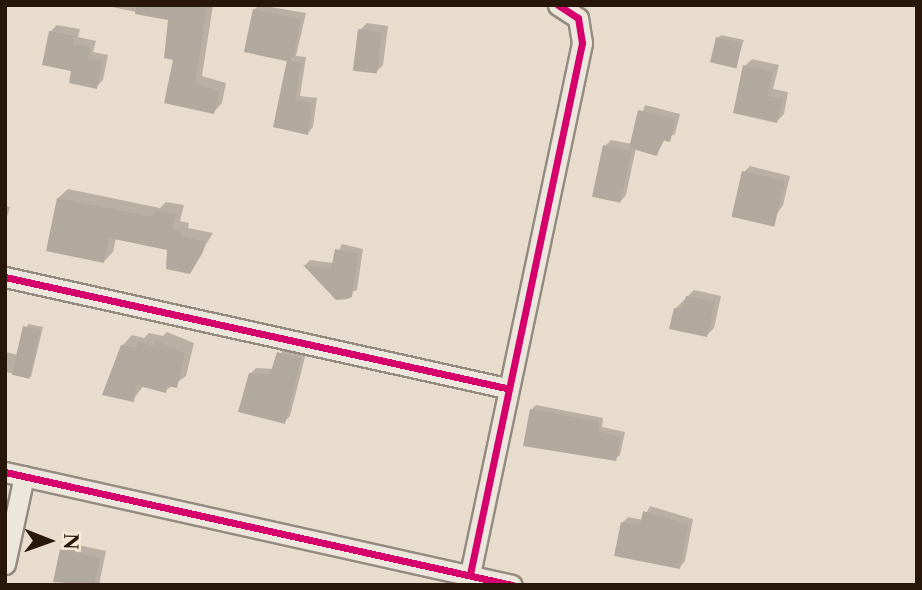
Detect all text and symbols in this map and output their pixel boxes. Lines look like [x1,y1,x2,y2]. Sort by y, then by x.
north arrow [14,506,84,576]
text: N [59,533,82,550]

